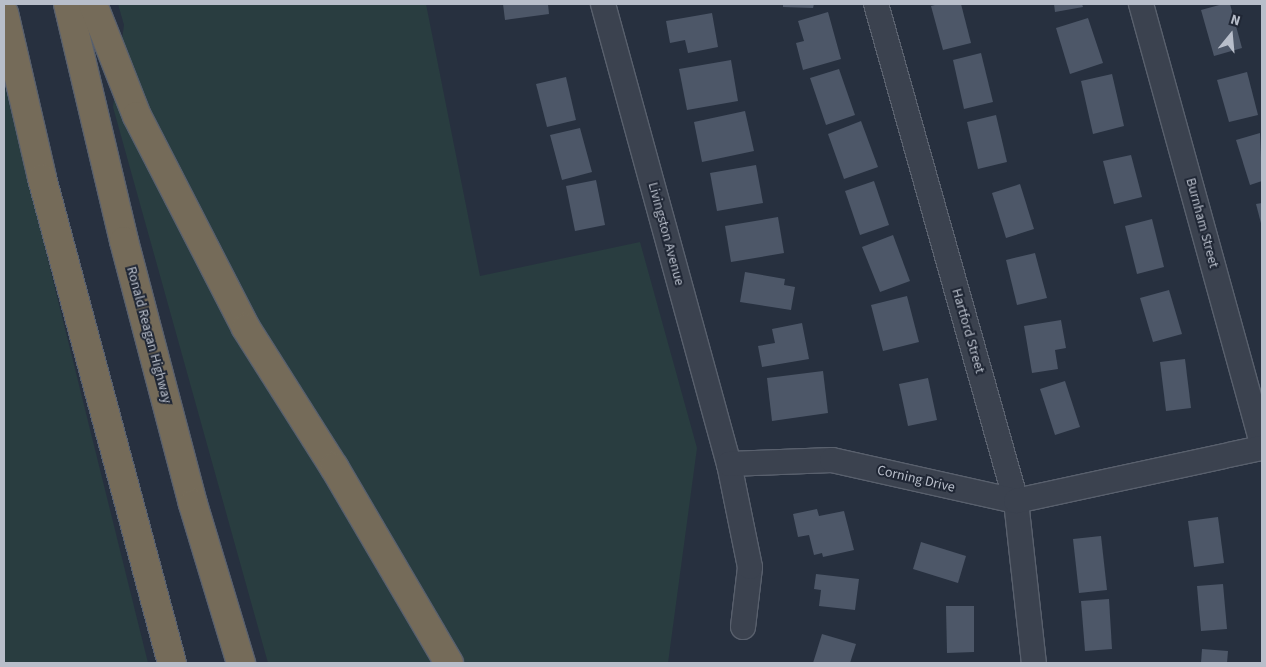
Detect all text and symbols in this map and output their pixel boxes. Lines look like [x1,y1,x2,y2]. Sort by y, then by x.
north arrow [1206,10,1256,60]
text: N [1228,10,1243,32]
street label: Burnham Street [1182,176,1222,270]
street label: Livingston Avenue [644,181,688,287]
street label: Ronald Reagan Highway [123,265,175,405]
street label: Hartford Street [948,287,988,375]
street label: Corning Drive [875,462,957,496]

